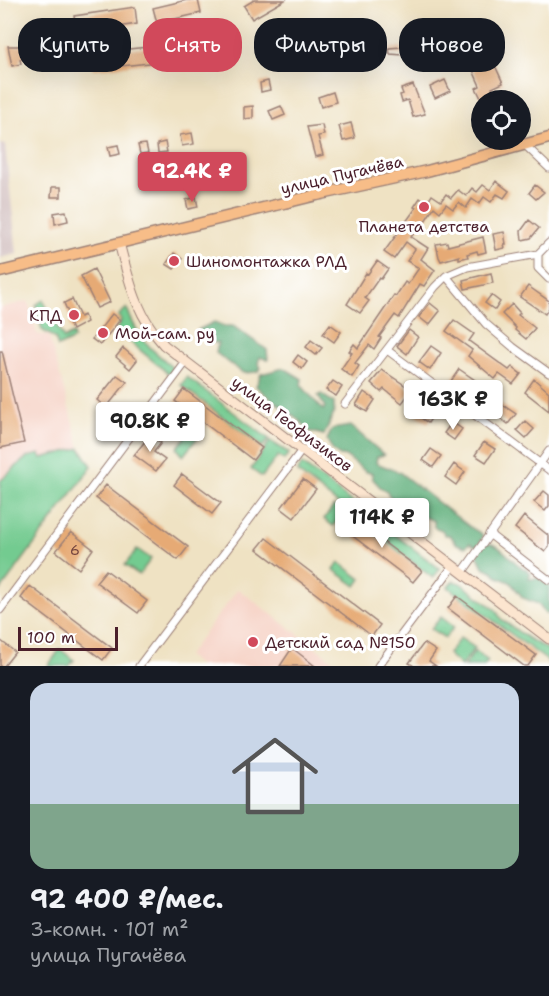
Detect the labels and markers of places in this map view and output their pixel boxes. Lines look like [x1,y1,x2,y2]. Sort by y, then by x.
pin: 92.4K ₽ [137,152,247,203]
marker: Планета детства [417,200,431,214]
place label: Планета детства [359,216,489,237]
place label: Шиномонтажка РЛД [186,251,347,272]
marker: Шиномонтажка РЛД [167,254,181,268]
place label: КПД [29,305,62,326]
marker: КПД [67,308,81,322]
place label: Мой-сам. ру [115,323,215,344]
marker: Мой-сам. ру [96,326,110,340]
pin: 163K ₽ [404,380,502,431]
pin: 90.8K ₽ [95,402,205,453]
pin: 114K ₽ [333,498,431,549]
place label: Детский сад №150 [265,632,416,653]
marker: Детский сад №150 [246,635,260,649]

